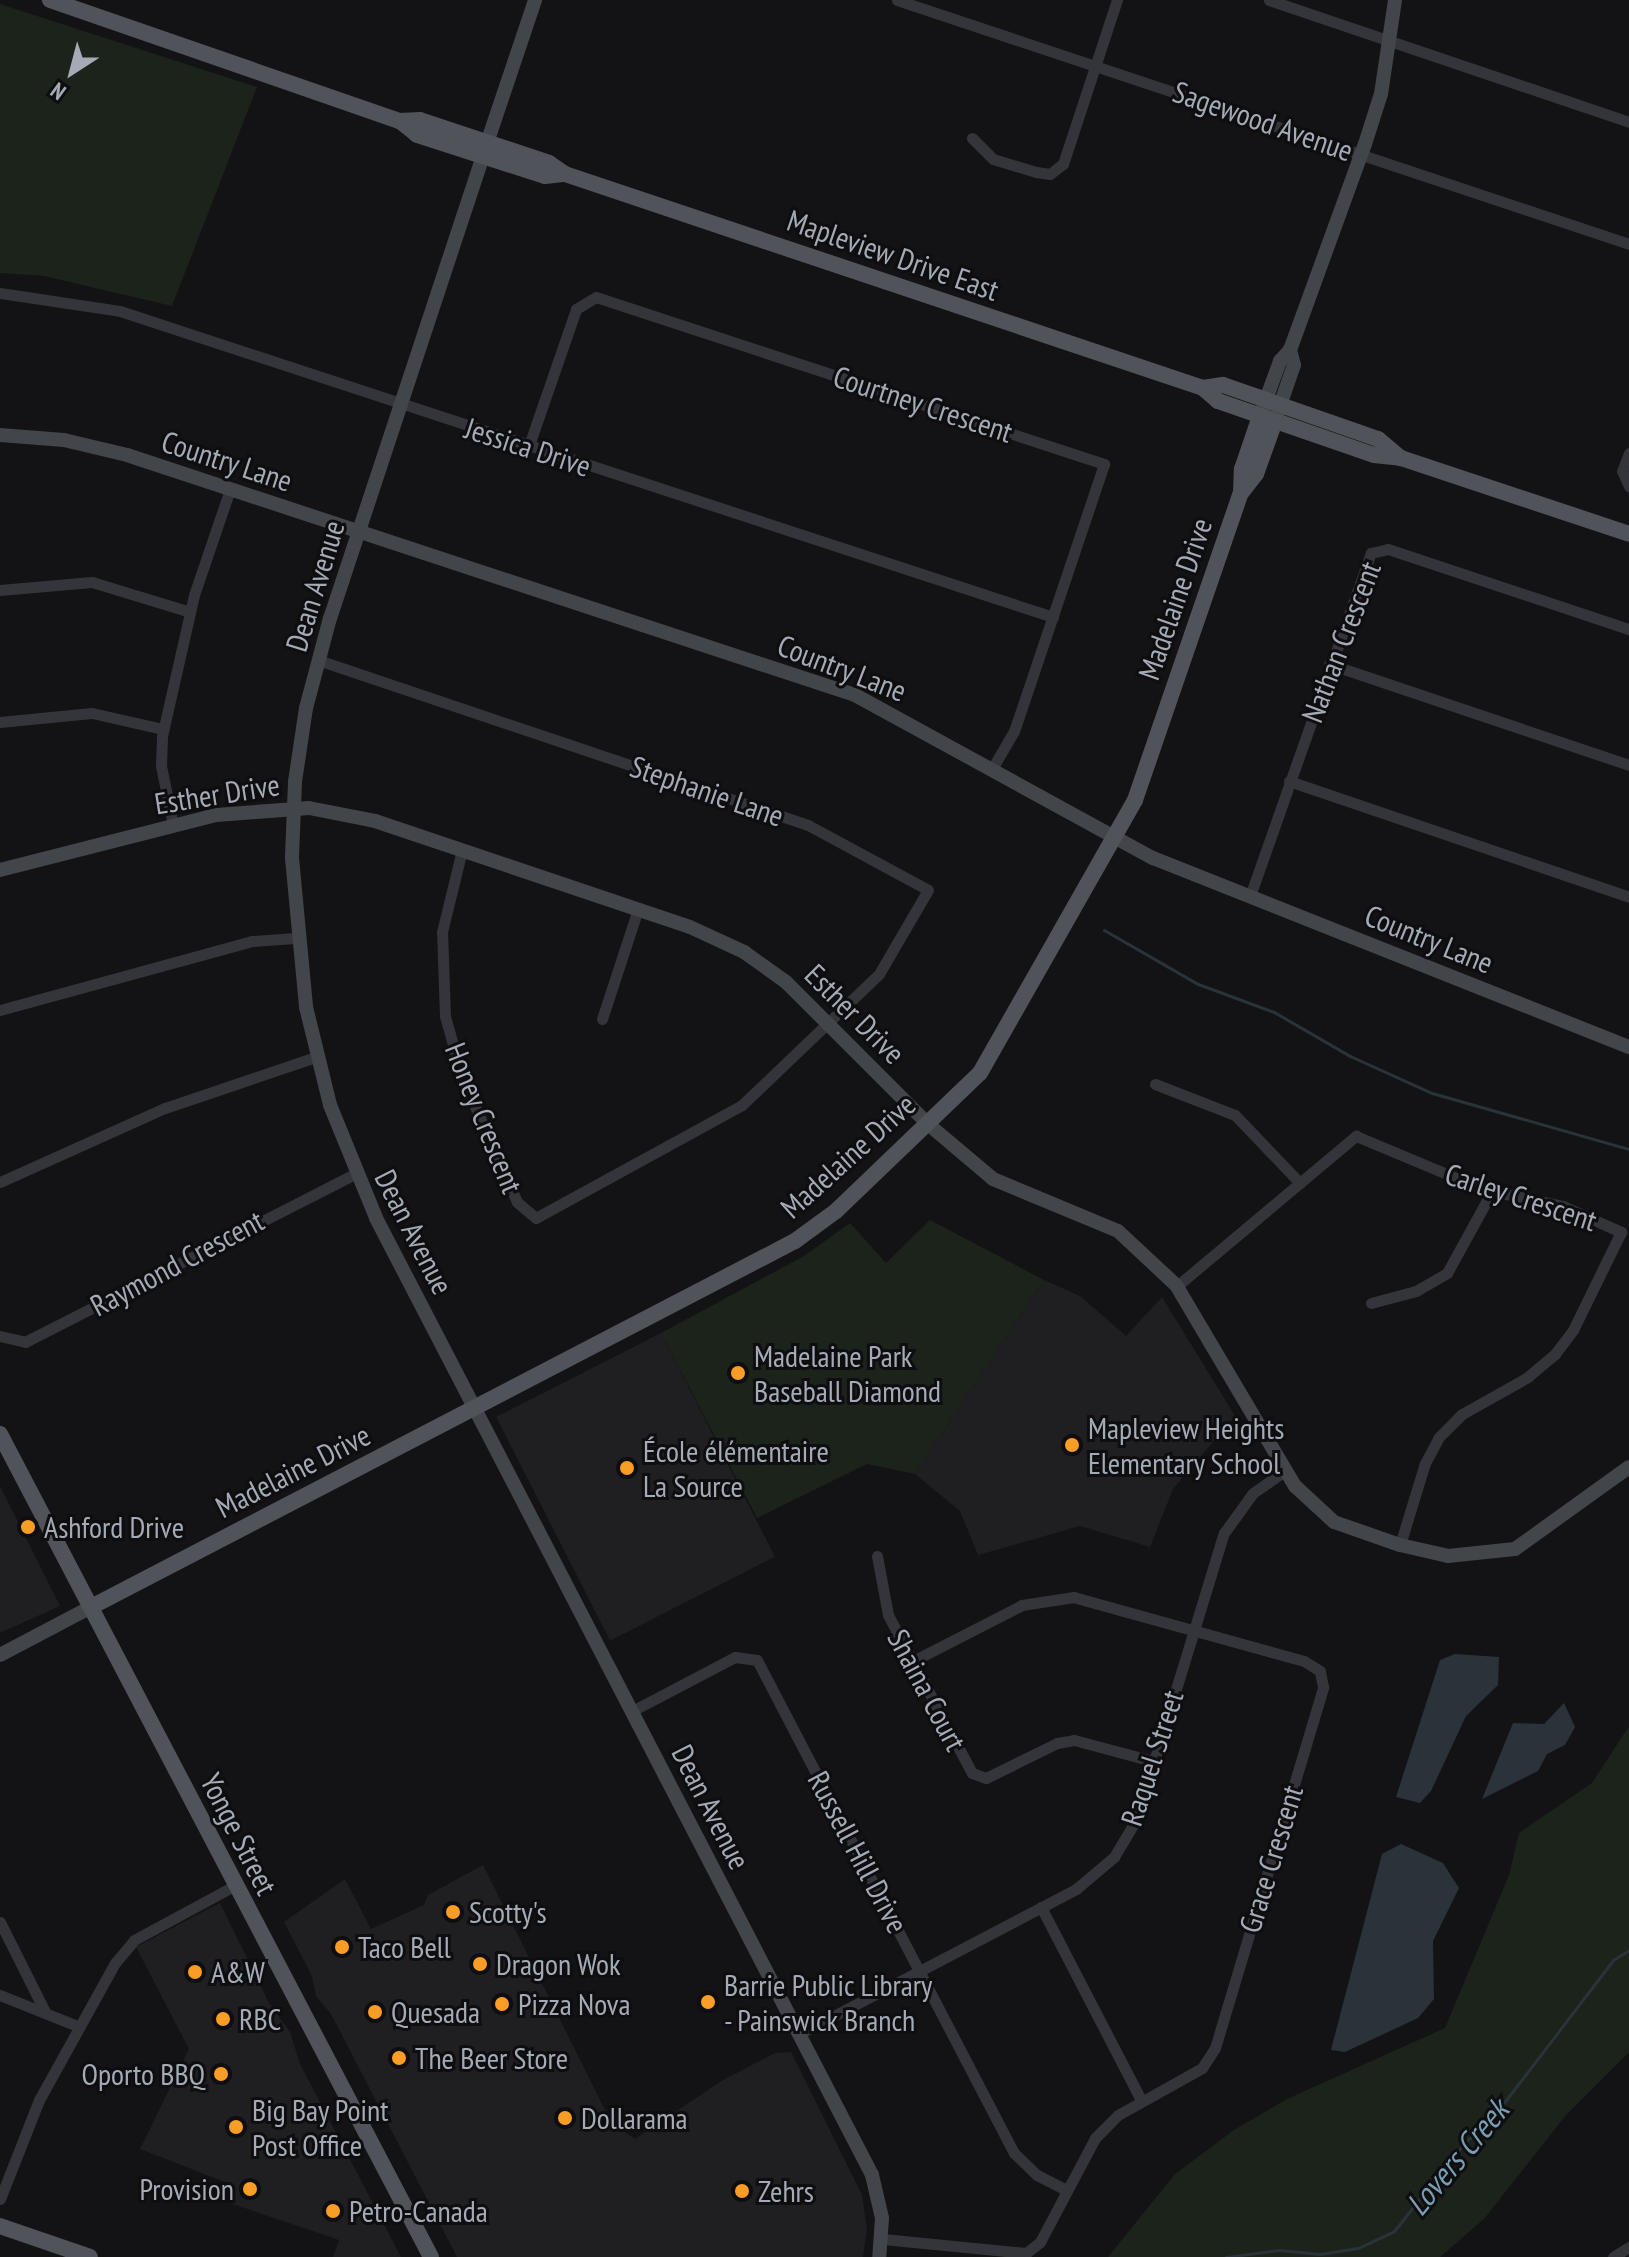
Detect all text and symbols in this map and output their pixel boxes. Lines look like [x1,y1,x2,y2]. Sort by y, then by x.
north arrow [32,32,112,112]
street label: Sagewood Avenue [1168,73,1358,169]
text: N [45,77,71,106]
street label: Mapleview Drive East [782,202,1004,308]
street label: Courtney Crescent [829,358,1017,450]
street label: Jessica Drive [461,410,595,484]
street label: Country Lane [157,423,297,499]
street label: Madelaine Drive [1131,514,1219,684]
street label: Dean Avenue [278,516,352,656]
street label: Nathan Crescent [1294,557,1388,727]
street label: Country Lane [772,627,912,709]
street label: Stephanie Lane [626,748,788,834]
street label: Esther Drive [152,766,282,822]
street label: Country Lane [1359,897,1499,981]
street label: Esther Drive [798,957,912,1071]
street label: Honey Crescent [437,1037,531,1199]
street label: Madelaine Drive [773,1086,923,1226]
street label: Carley Crescent [1440,1155,1602,1239]
street label: Dean Avenue [367,1163,461,1301]
street label: Raymond Crescent [84,1202,270,1324]
place label: Madelaine Park Baseball Diamond [754,1338,941,1408]
marker: Madelaine Park Baseball Diamond [729,1364,747,1382]
place label: Mapleview Heights Elementary School [1088,1410,1285,1480]
street label: Madelaine Drive [210,1417,376,1525]
place label: École élémentaire La Source [643,1433,829,1504]
marker: Mapleview Heights Elementary School [1063,1436,1081,1454]
marker: École élémentaire La Source [618,1459,636,1477]
place label: Ashford Drive [44,1509,184,1545]
marker: Ashford Drive [19,1518,37,1536]
street label: Shaina Court [880,1623,974,1757]
street label: Raquel Street [1113,1686,1191,1830]
street label: Dean Avenue [664,1738,758,1876]
street label: Russell Hill Drive [800,1765,916,1939]
street label: Yonge Street [193,1767,285,1901]
street label: Grace Crescent [1232,1781,1310,1937]
place label: Scotty's [469,1894,547,1930]
marker: Scotty's [444,1903,462,1921]
place label: Taco Bell [358,1929,451,1965]
marker: Taco Bell [333,1938,351,1956]
place label: Dragon Wok [496,1946,621,1982]
place label: A&W [211,1954,265,1990]
marker: Dragon Wok [471,1955,489,1973]
marker: A&W [186,1963,204,1981]
place label: Barrie Public Library - Painswick Branch [724,1967,933,2038]
place label: Pizza Nova [518,1986,630,2022]
marker: Barrie Public Library - Painswick Branch [699,1993,717,2011]
place label: Quesada [391,1994,480,2030]
marker: Pizza Nova [493,1995,511,2013]
place label: RBC [239,2001,281,2037]
marker: Quesada [366,2003,384,2021]
marker: RBC [214,2010,232,2028]
place label: The Beer Store [415,2040,568,2076]
marker: The Beer Store [390,2049,408,2067]
place label: Oporto BBQ [82,2056,205,2092]
marker: Oporto BBQ [212,2065,230,2083]
water label: Lovers Creek [1398,2091,1516,2223]
place label: Big Bay Point Post Office [252,2092,389,2162]
place label: Dollarama [581,2100,687,2136]
marker: Dollarama [556,2109,574,2127]
marker: Big Bay Point Post Office [227,2118,245,2136]
place label: Provision [139,2171,234,2207]
place label: Zehrs [758,2173,814,2209]
marker: Provision [241,2180,259,2198]
marker: Zehrs [733,2182,751,2200]
place label: Petro-Canada [349,2193,488,2229]
marker: Petro-Canada [324,2202,342,2220]

